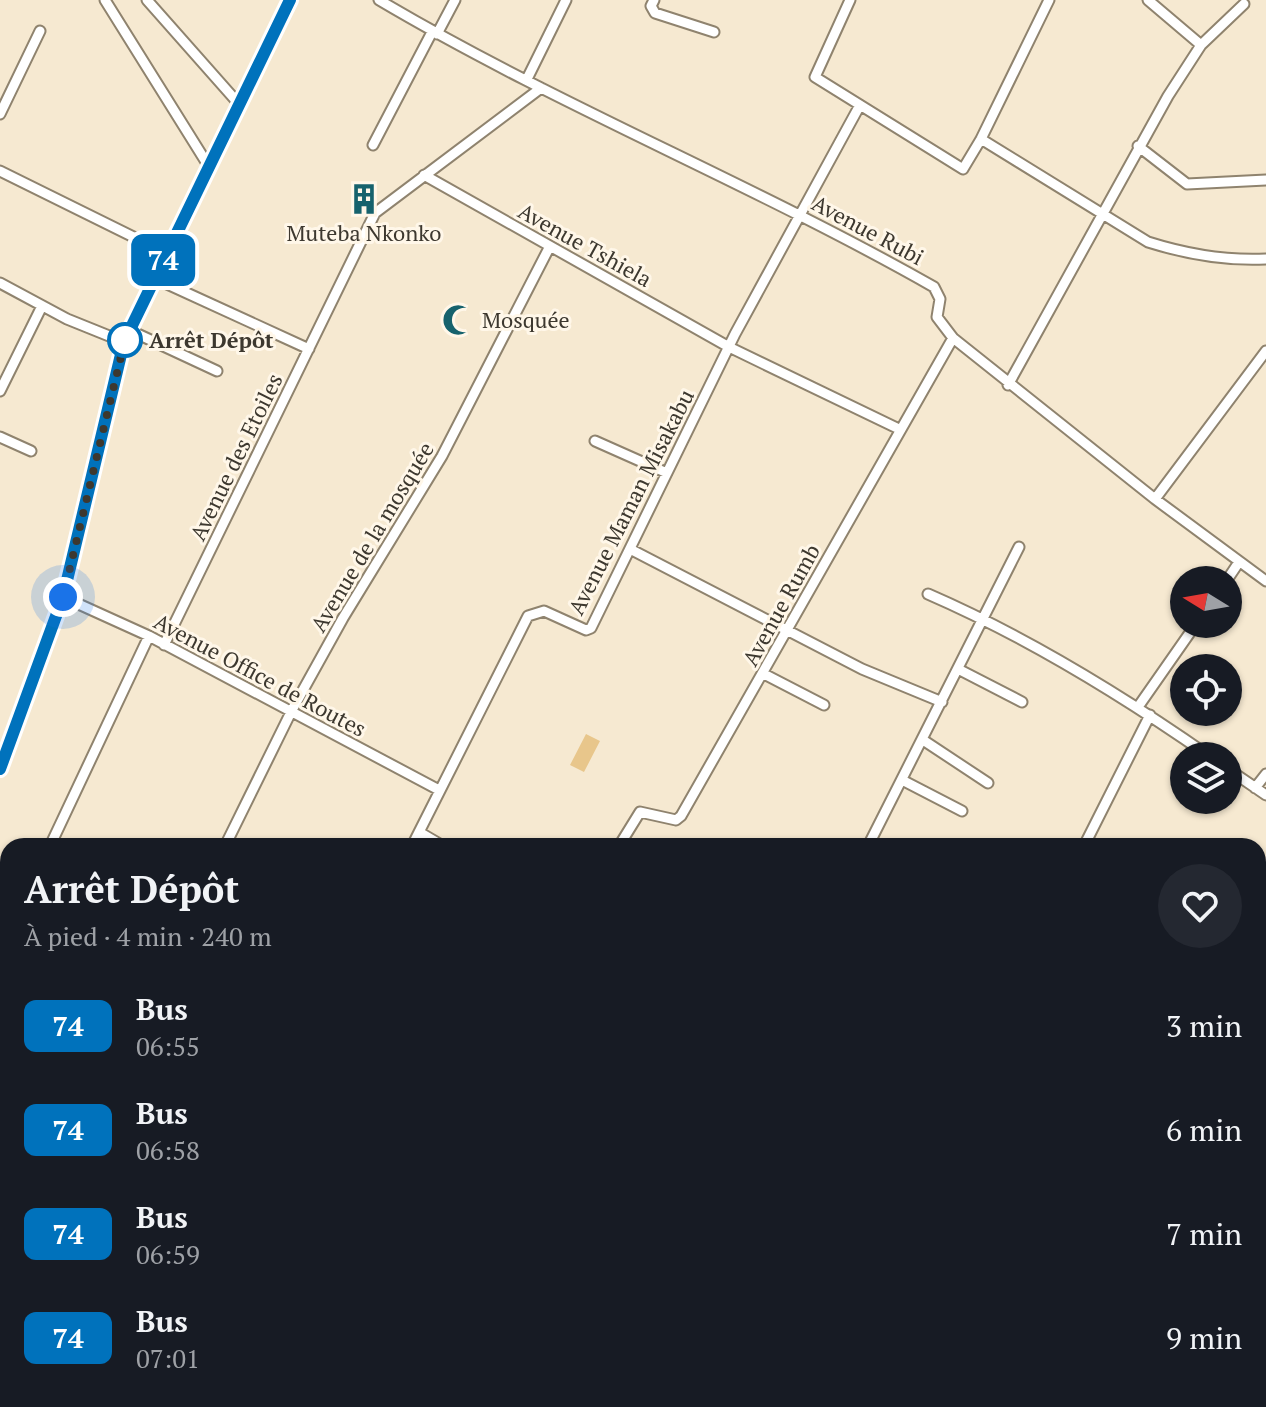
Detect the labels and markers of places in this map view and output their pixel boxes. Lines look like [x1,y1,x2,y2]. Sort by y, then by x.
building icon: Muteba Nkonko [347,182,381,216]
place label: Muteba Nkonko [286,218,442,247]
mosque icon: Mosquée [441,303,475,337]
place label: Mosquée [482,305,570,334]
marker: Arrêt Dépôt [108,323,142,357]
place label: Arrêt Dépôt [149,325,274,354]

